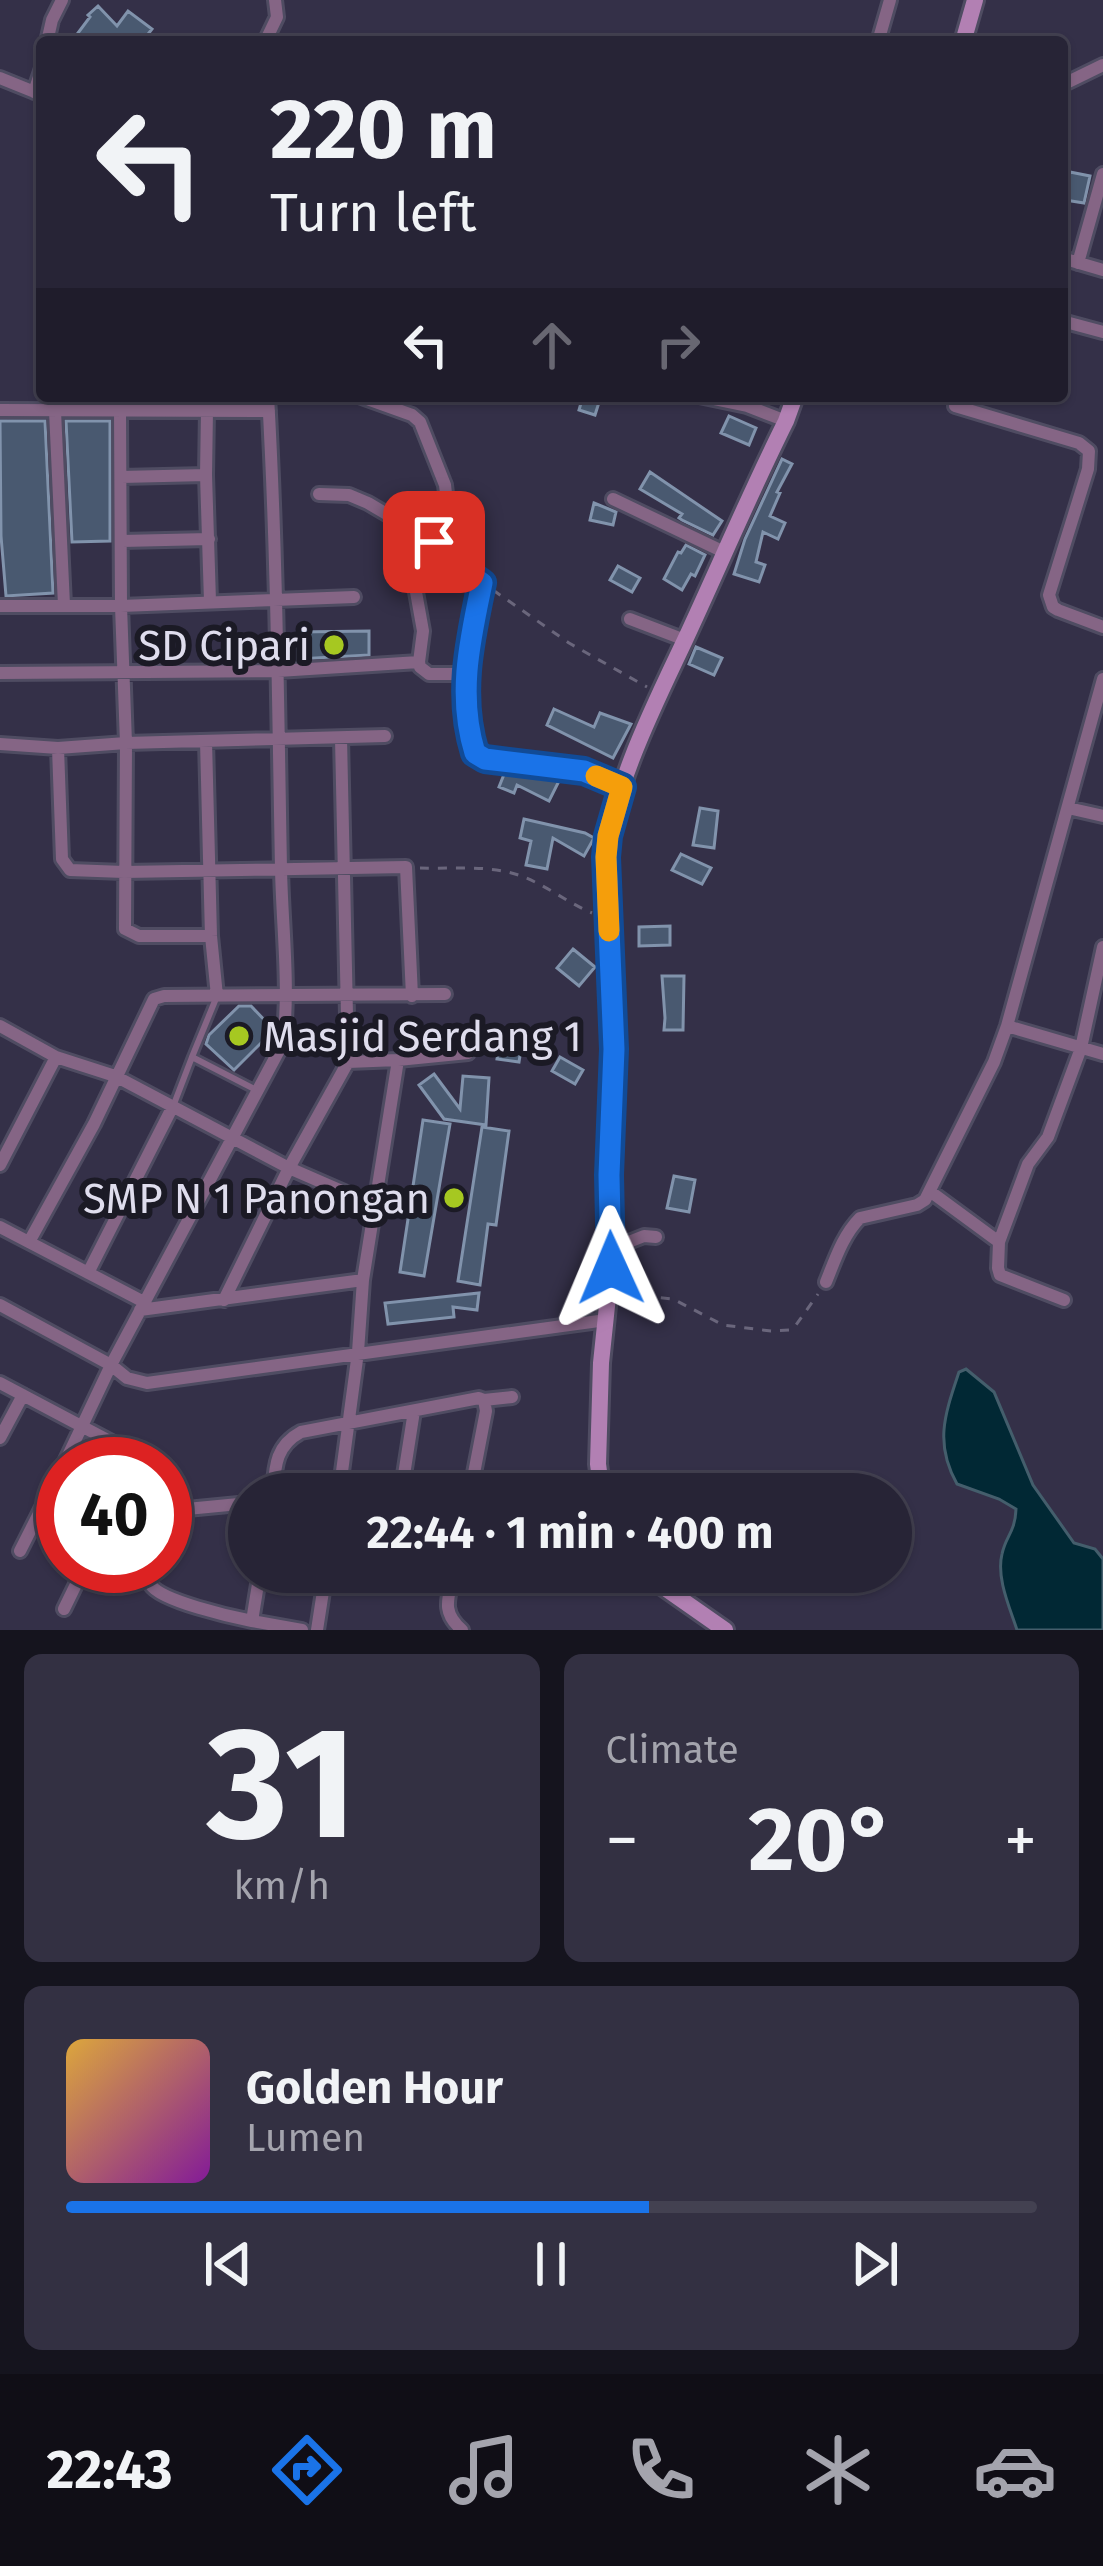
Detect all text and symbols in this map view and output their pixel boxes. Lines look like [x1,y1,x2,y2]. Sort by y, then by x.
text: 220 m [270,79,497,180]
icon: left [72,84,228,240]
text: Turn left [270,181,477,245]
icon: left [393,312,459,378]
icon: ahead [519,312,585,378]
icon: right [645,312,711,378]
pin [383,491,485,593]
icon: arrive [401,509,467,575]
place label: SD Cipari [138,621,310,671]
marker: SD Cipari [321,632,347,658]
place label: Masjid Serdang 1 [263,1012,582,1062]
marker: Masjid Serdang 1 [226,1023,252,1049]
place label: SMP N 1 Panongan [83,1174,430,1224]
marker: SMP N 1 Panongan [441,1185,467,1211]
position arrow [548,1205,674,1331]
speed limit sign: 40 [36,1437,192,1593]
text: 22:44 · 1 min · 400 m [366,1506,774,1560]
text: 31 [207,1691,357,1878]
text: Climate [606,1727,739,1773]
text: 20° [748,1786,894,1894]
text: − [606,1801,639,1880]
text: + [1004,1801,1037,1880]
text: km/h [233,1863,330,1909]
text: Golden Hour [246,2061,503,2115]
text: Lumen [246,2115,365,2161]
icon: previous [195,2231,261,2297]
icon: pause [518,2231,584,2297]
icon: next [842,2231,908,2297]
icon: directions [265,2428,349,2512]
icon: music [442,2428,526,2512]
icon: phone [619,2428,703,2512]
icon: climate [796,2428,880,2512]
icon: car [973,2428,1057,2512]
text: 22:43 [46,2438,173,2502]

